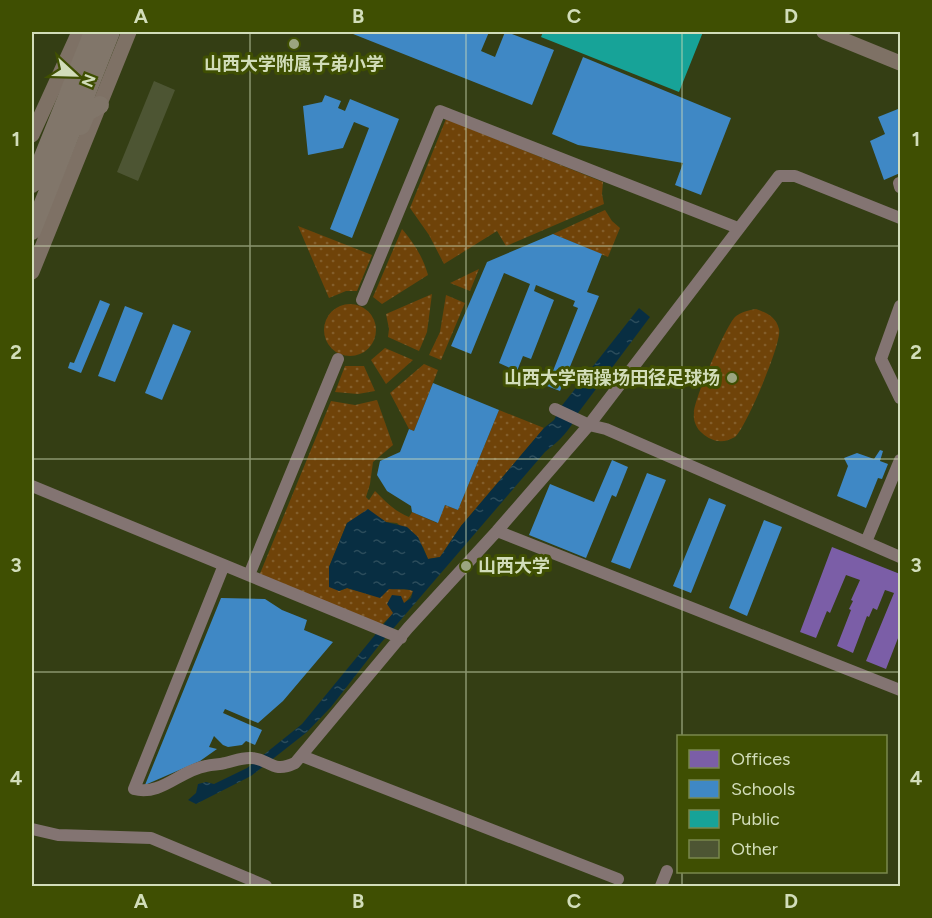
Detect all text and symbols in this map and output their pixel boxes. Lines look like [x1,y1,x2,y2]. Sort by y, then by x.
text: A [134,4,149,28]
text: B [352,4,364,28]
text: C [567,4,581,28]
text: D [784,4,798,28]
marker: 山西大学附属子弟小学 [287,37,301,51]
north arrow [45,45,105,105]
place label: 山西大学附属子弟小学 [204,53,384,75]
text: N [77,71,100,90]
text: 1 [12,127,20,151]
text: 1 [912,127,920,151]
text: 2 [10,340,22,364]
text: 2 [910,340,922,364]
place label: 山西大学南操场田径足球场 [504,367,720,389]
marker: 山西大学南操场田径足球场 [725,371,739,385]
text: 3 [10,553,22,577]
text: 3 [910,553,922,577]
place label: 山西大学 [478,555,550,577]
marker: 山西大学 [459,559,473,573]
legend [677,735,887,873]
text: Offices [731,748,790,770]
text: 4 [10,766,23,790]
text: 4 [910,766,923,790]
text: Schools [731,778,795,800]
text: Public [731,808,780,830]
text: Other [731,838,778,860]
text: A [134,889,149,913]
text: B [352,889,364,913]
text: C [567,889,581,913]
text: D [784,889,798,913]

